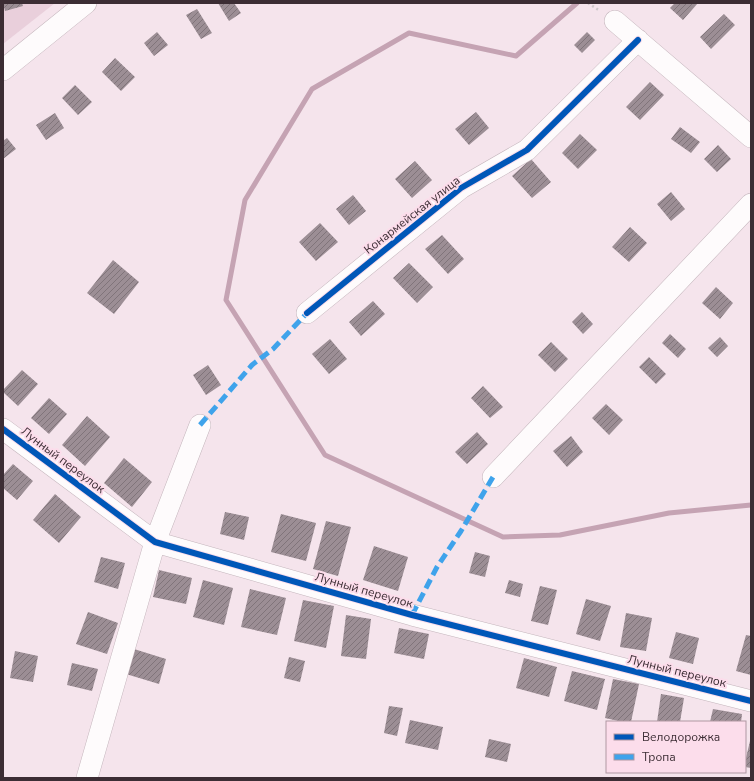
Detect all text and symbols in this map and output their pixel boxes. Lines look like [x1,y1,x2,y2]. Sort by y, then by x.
street label: Конармейская улица [361,172,463,258]
street label: Лунный переулок [18,423,109,497]
street label: Лунный переулок [313,568,415,612]
street label: Лунный переулок [626,651,729,691]
legend [606,721,746,773]
text: Велодорожка [642,729,720,745]
text: Тропа [642,749,676,765]

